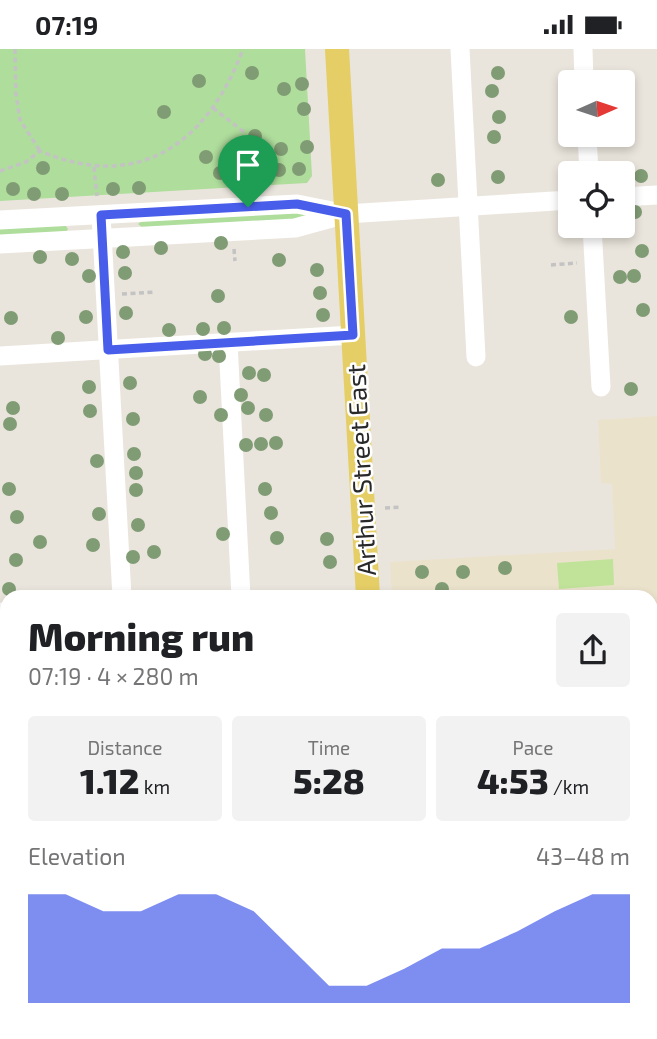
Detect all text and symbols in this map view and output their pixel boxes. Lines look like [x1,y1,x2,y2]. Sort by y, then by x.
text: 07:19 [35,9,98,40]
north arrow [558,70,635,147]
map controls [558,70,635,238]
pin [218,135,278,207]
icon: arrive [229,146,267,184]
button: locate [558,161,635,238]
street label: Arthur Street East [339,363,381,577]
text: Morning run [28,613,254,659]
button: share [556,613,630,687]
text: 07:19 · 4 × 280 m [28,662,199,690]
text: Distance [87,736,163,759]
text: Time [308,736,350,759]
text: Pace [513,736,553,759]
text: 1.12 [80,759,139,801]
text: 5:28 [293,759,365,801]
text: 4:53 [477,759,549,801]
text: km [139,775,170,798]
text: /km [549,775,589,798]
text: Elevation [28,842,126,870]
text: 43–48 m [536,842,630,870]

